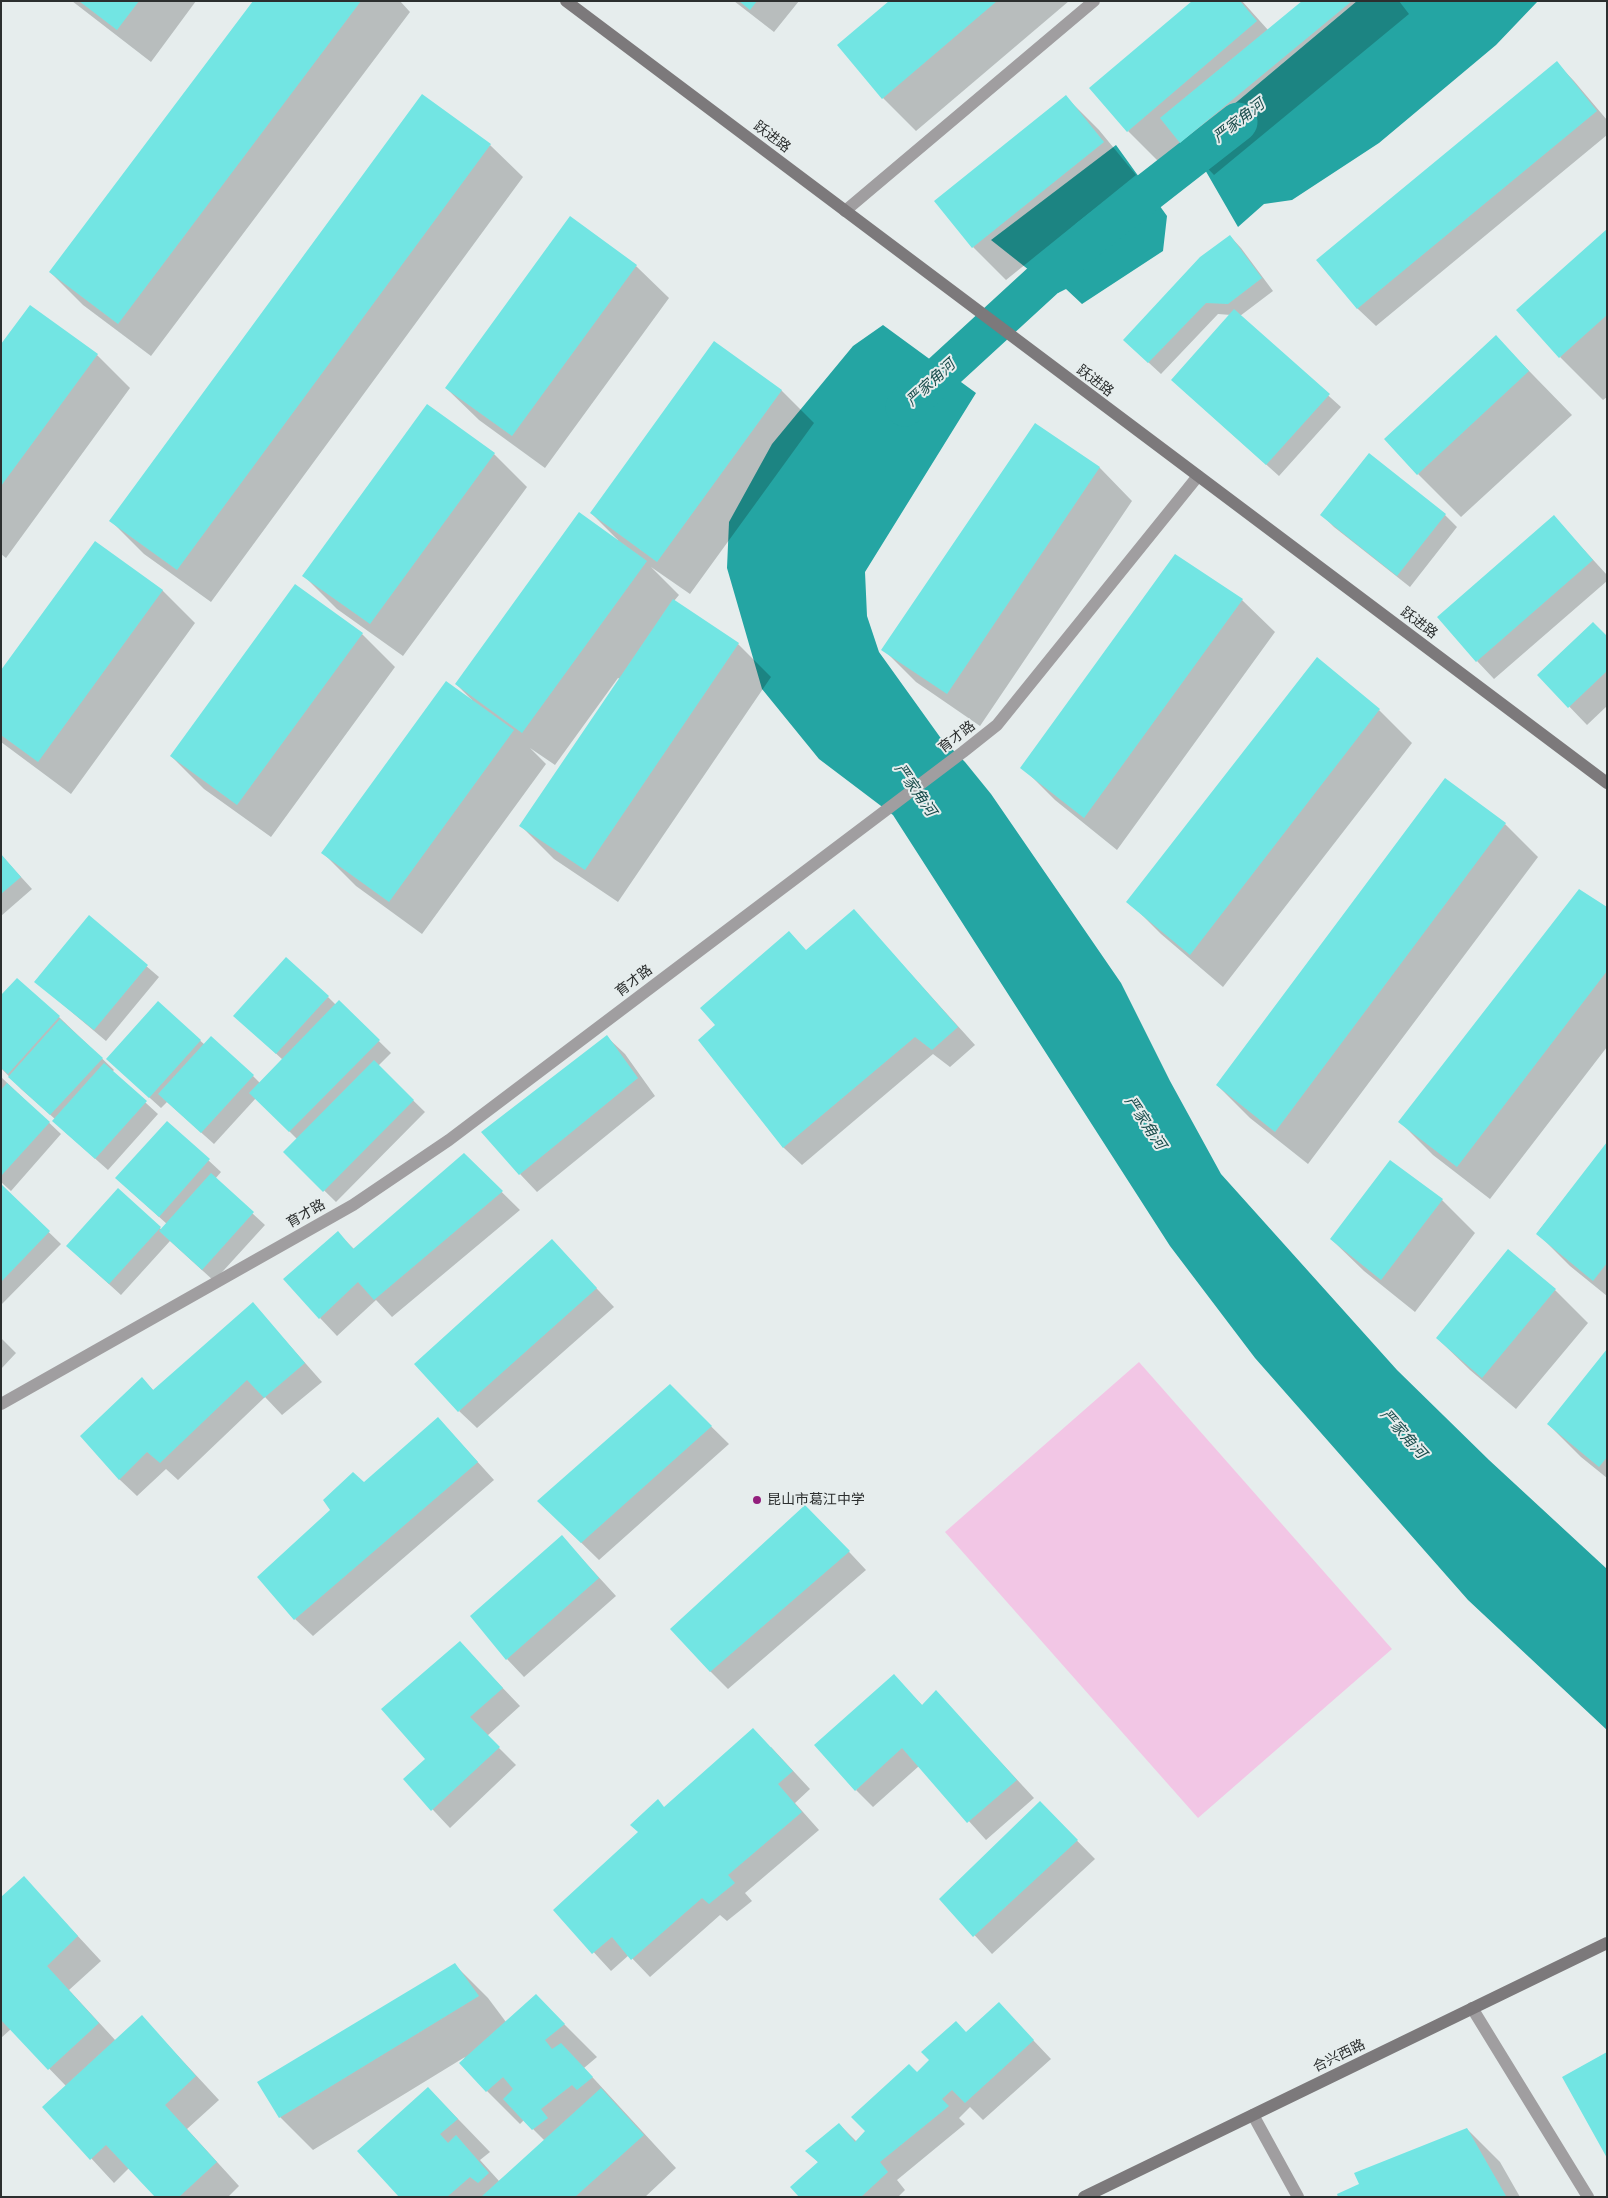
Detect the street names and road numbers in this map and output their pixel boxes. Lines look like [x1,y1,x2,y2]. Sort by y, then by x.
street label: 跃进路 [750,118,794,156]
street label: 跃进路 [1073,362,1117,400]
street label: 跃进路 [1397,604,1441,642]
street label: 育才路 [935,717,979,757]
street label: 育才路 [612,962,656,1000]
street label: 育才路 [284,1196,328,1232]
street label: 合兴西路 [1310,2036,1368,2076]

